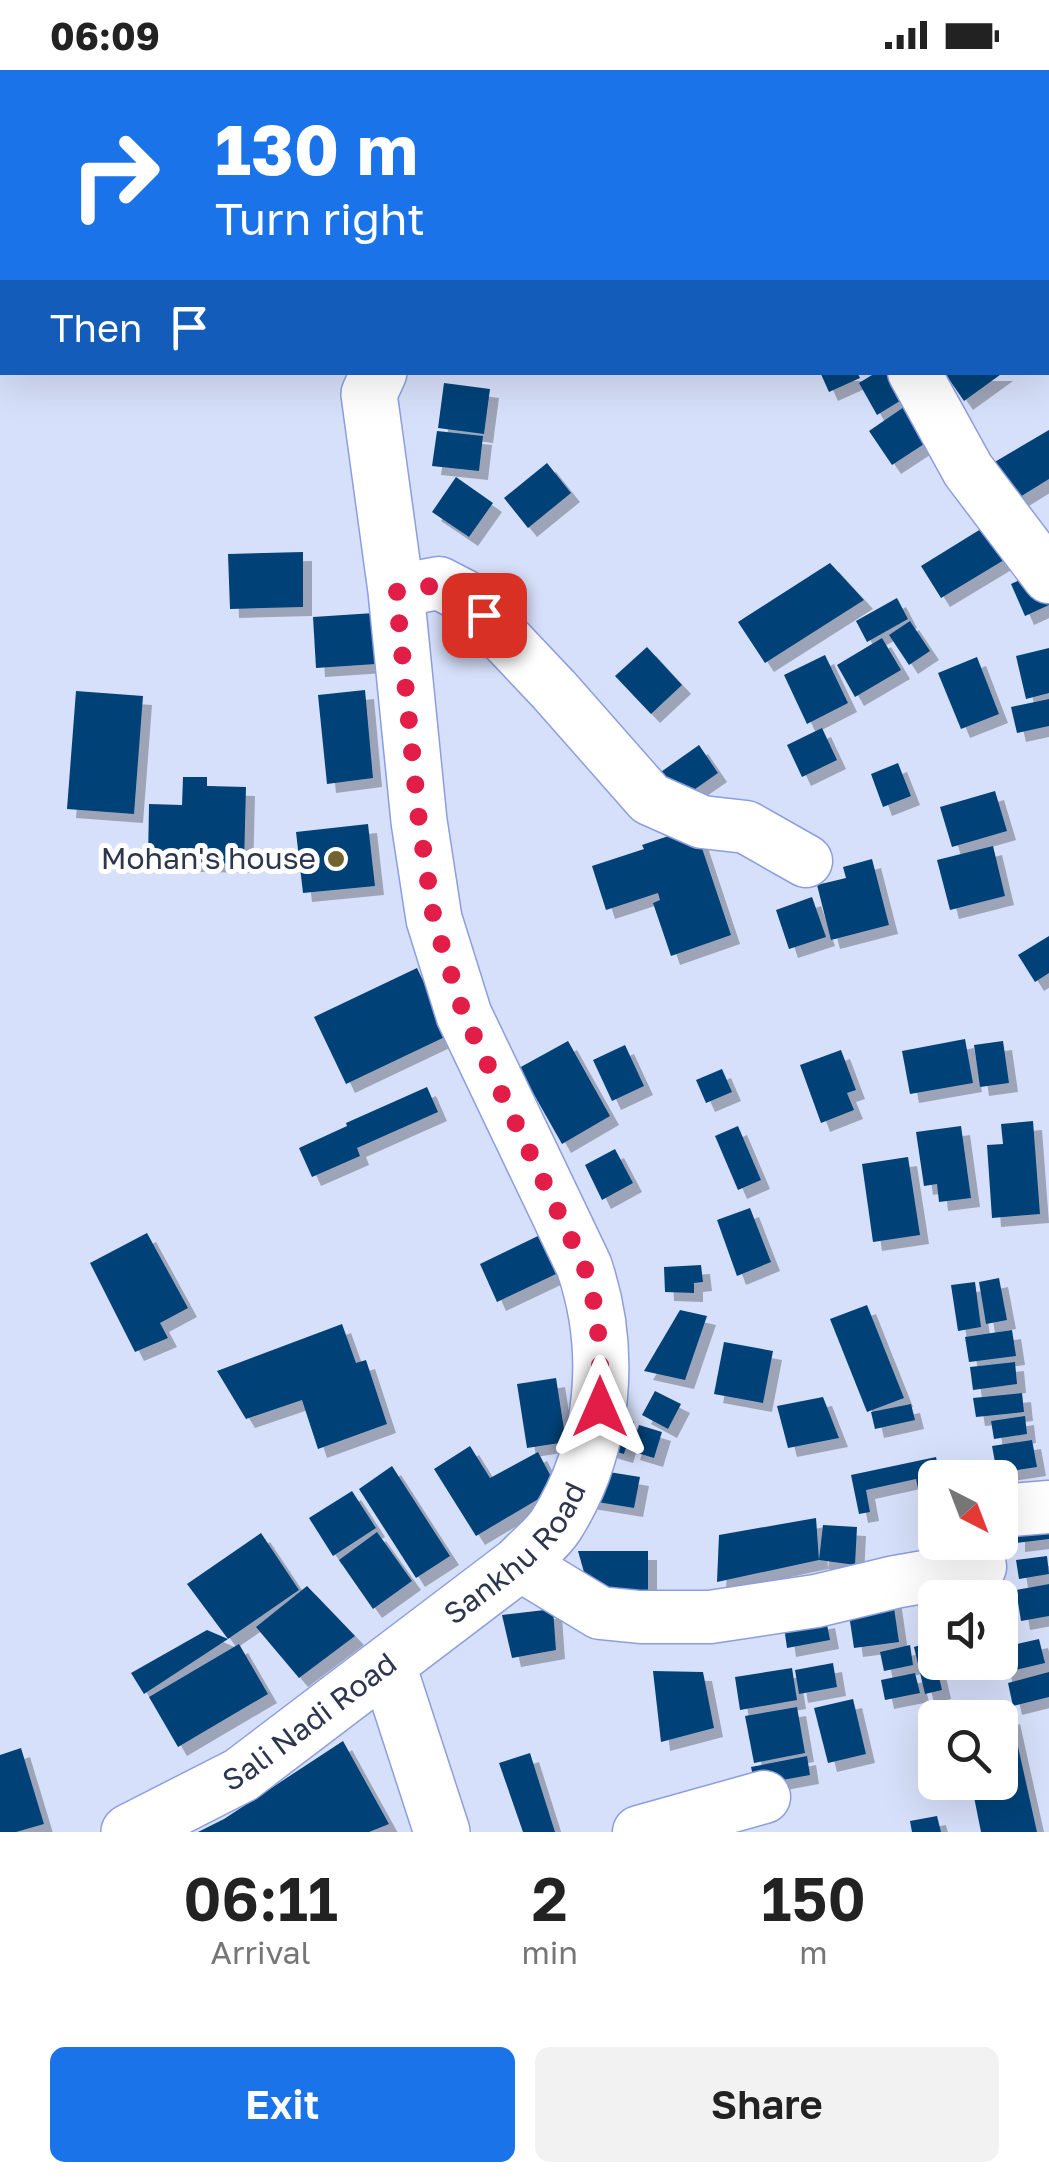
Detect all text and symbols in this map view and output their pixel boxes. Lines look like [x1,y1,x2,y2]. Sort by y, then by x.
text: 06:09 [50,13,160,58]
text: 130 m [215,106,418,190]
icon: right [50,110,180,240]
text: Turn right [215,191,425,245]
icon: arrive [162,300,217,355]
text: Then [50,305,142,350]
pin [442,573,527,658]
icon: arrive [457,588,512,643]
place label: Mohan's house [101,840,316,876]
marker: Mohan's house [325,848,347,870]
position arrow [548,1355,652,1459]
north arrow [918,1460,1018,1560]
map controls [918,1460,1018,1800]
street label: Sankhu Road [436,1476,593,1632]
button: sound [918,1580,1018,1680]
street label: Sali Nadi Road [216,1645,403,1798]
button: search [918,1700,1018,1800]
text: 06:11 [183,1862,338,1934]
text: 2 [532,1862,568,1934]
text: 150 [761,1862,866,1934]
text: Arrival [211,1933,311,1971]
text: min [521,1933,578,1971]
text: m [799,1933,828,1971]
button: Exit [50,2047,515,2162]
button: Share [535,2047,999,2162]

